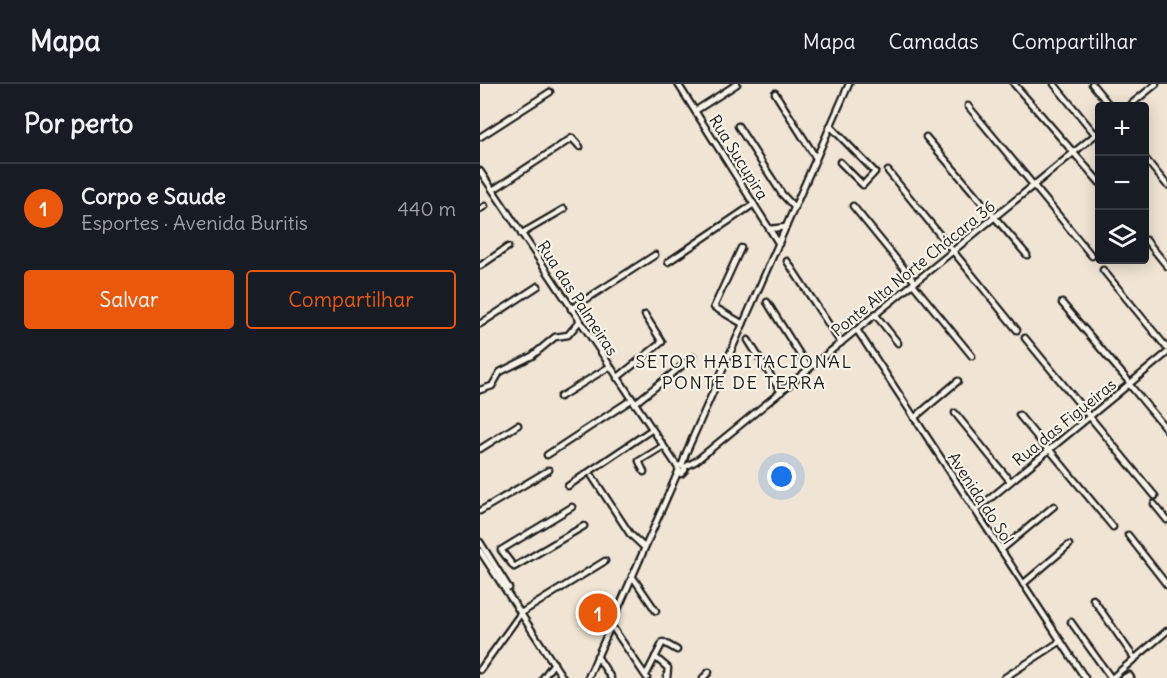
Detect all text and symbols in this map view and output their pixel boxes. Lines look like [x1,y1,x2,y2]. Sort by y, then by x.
text: Mapa [30,23,100,59]
text: Mapa [803,28,856,55]
text: Camadas [889,28,978,55]
text: Compartilhar [1011,28,1137,55]
map controls [1095,102,1149,264]
button: + [1095,102,1149,156]
text: Por perto [24,107,133,140]
street label: Rua Sucupira [705,111,773,203]
button: − [1095,156,1149,210]
text: Corpo e Saude [81,182,226,210]
text: 1 [40,196,47,221]
text: 440 m [397,196,456,221]
street label: Ponte Alta Norte Chácara 36 [827,196,999,340]
text: Esportes · Avenida Buritis [81,210,308,235]
button: layers [1095,210,1149,264]
street label: Rua das Palmeiras [533,237,623,359]
button: Salvar [24,270,234,329]
button: Compartilhar [246,270,456,329]
district label: SETOR HABITACIONAL PONTE DE TERRA [635,350,853,394]
street label: Rua das Figueiras [1008,374,1120,470]
street label: Avenida do Sol [944,448,1018,548]
your location [767,462,796,491]
pin: 1 [578,590,618,636]

